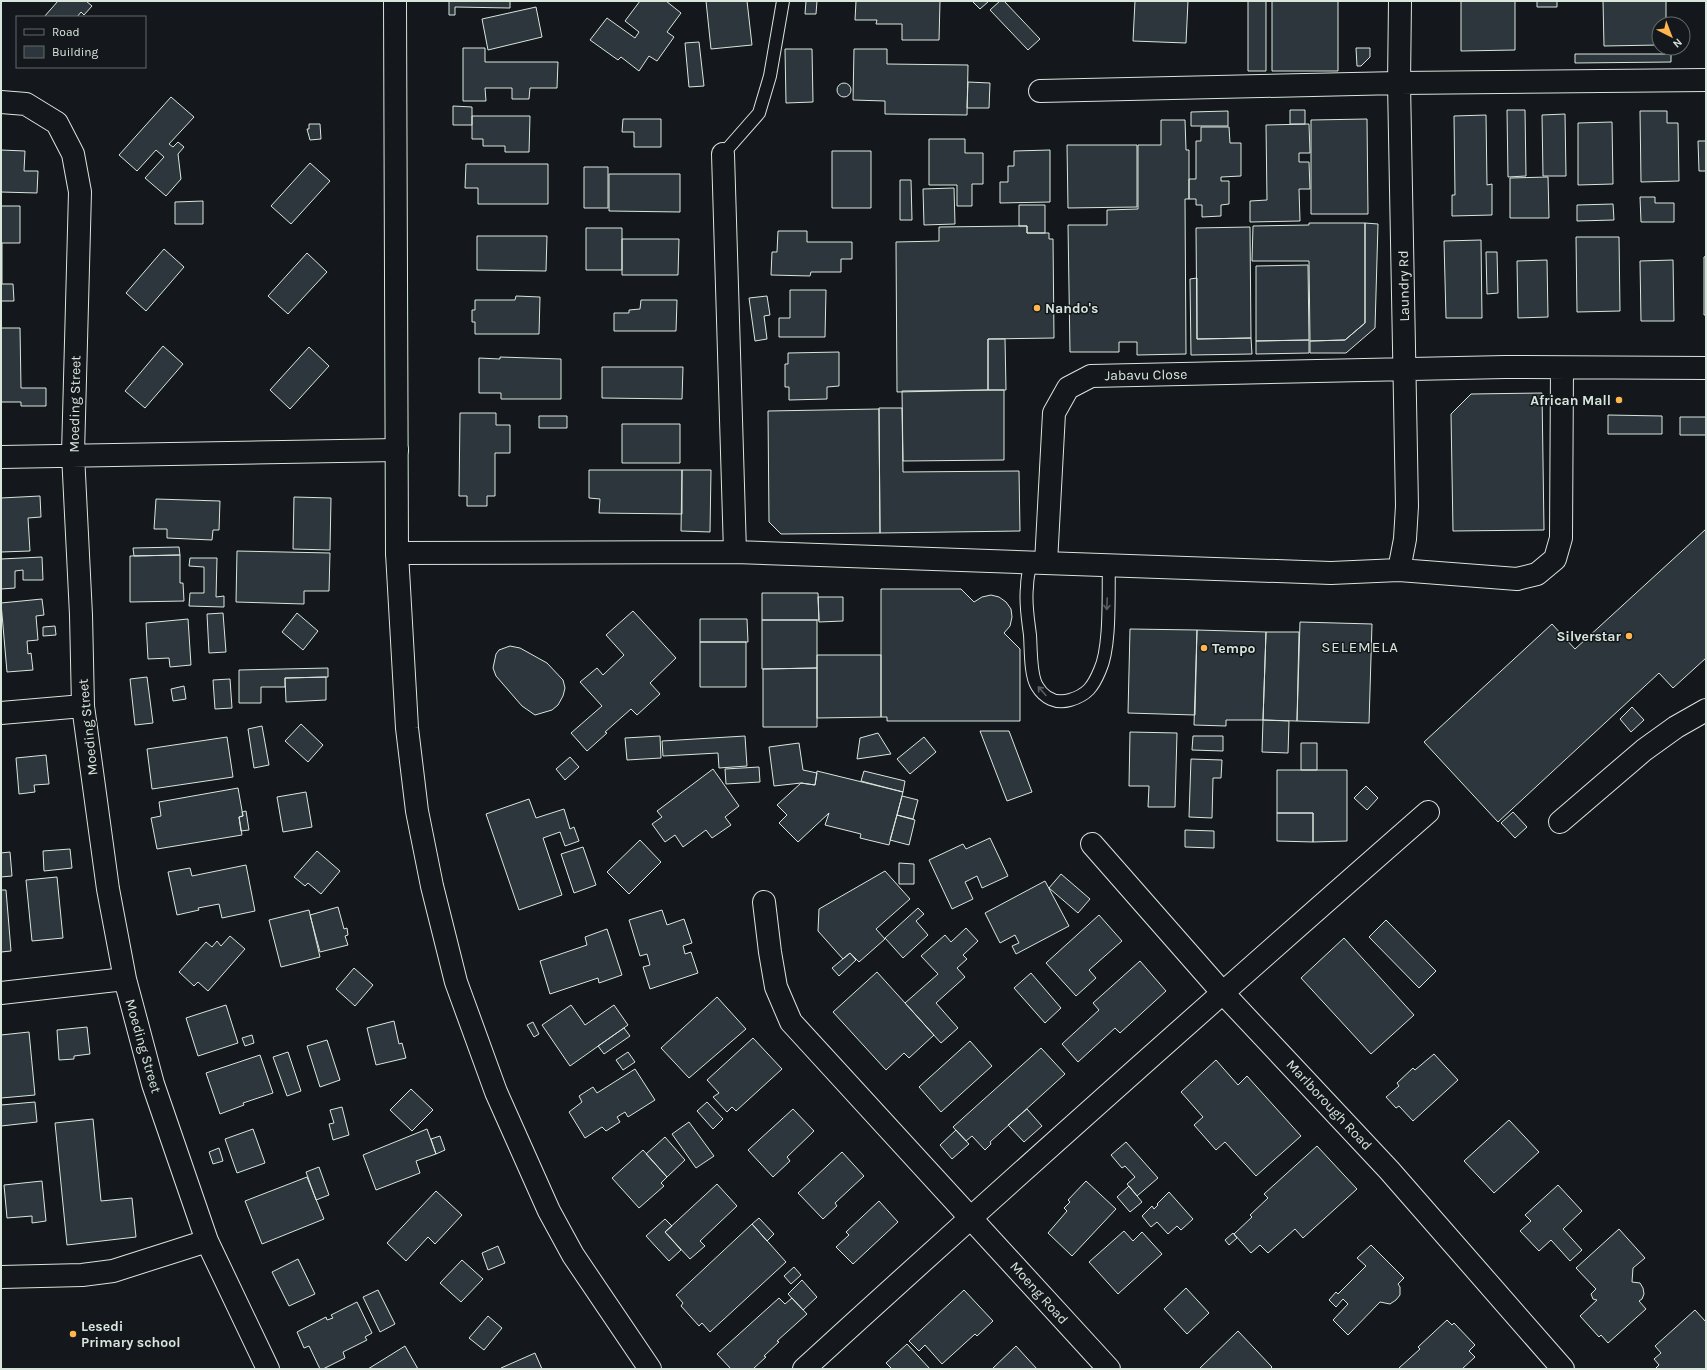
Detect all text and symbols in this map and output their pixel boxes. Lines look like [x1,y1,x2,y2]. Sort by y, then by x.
legend [16,16,146,68]
north arrow [1651,16,1691,56]
text: Road [52,25,80,39]
text: N [1670,36,1685,51]
text: Building [52,45,99,59]
street label: Laundry Rd [1395,250,1413,322]
place label: Nando's [1045,300,1098,317]
marker: Nando's [1032,303,1042,313]
street label: Moeding Street [66,355,84,453]
street label: Jabavu Close [1104,366,1188,384]
place label: African Mall [1530,392,1611,409]
marker: African Mall [1614,395,1624,405]
one-way arrow [1104,597,1111,610]
place label: Silverstar [1556,628,1621,645]
marker: Silverstar [1624,631,1634,641]
district label: SELEMELA [1321,638,1399,656]
place label: Tempo [1212,640,1256,657]
marker: Tempo [1199,643,1209,653]
street label: Moeding Street [74,678,102,776]
one-way arrow [1038,687,1047,697]
street label: Moeding Street [121,997,165,1095]
street label: Marlborough Road [1283,1056,1375,1154]
street label: Moeng Road [1006,1258,1072,1328]
place label: Lesedi Primary school [81,1318,180,1351]
marker: Lesedi Primary school [68,1329,78,1339]

